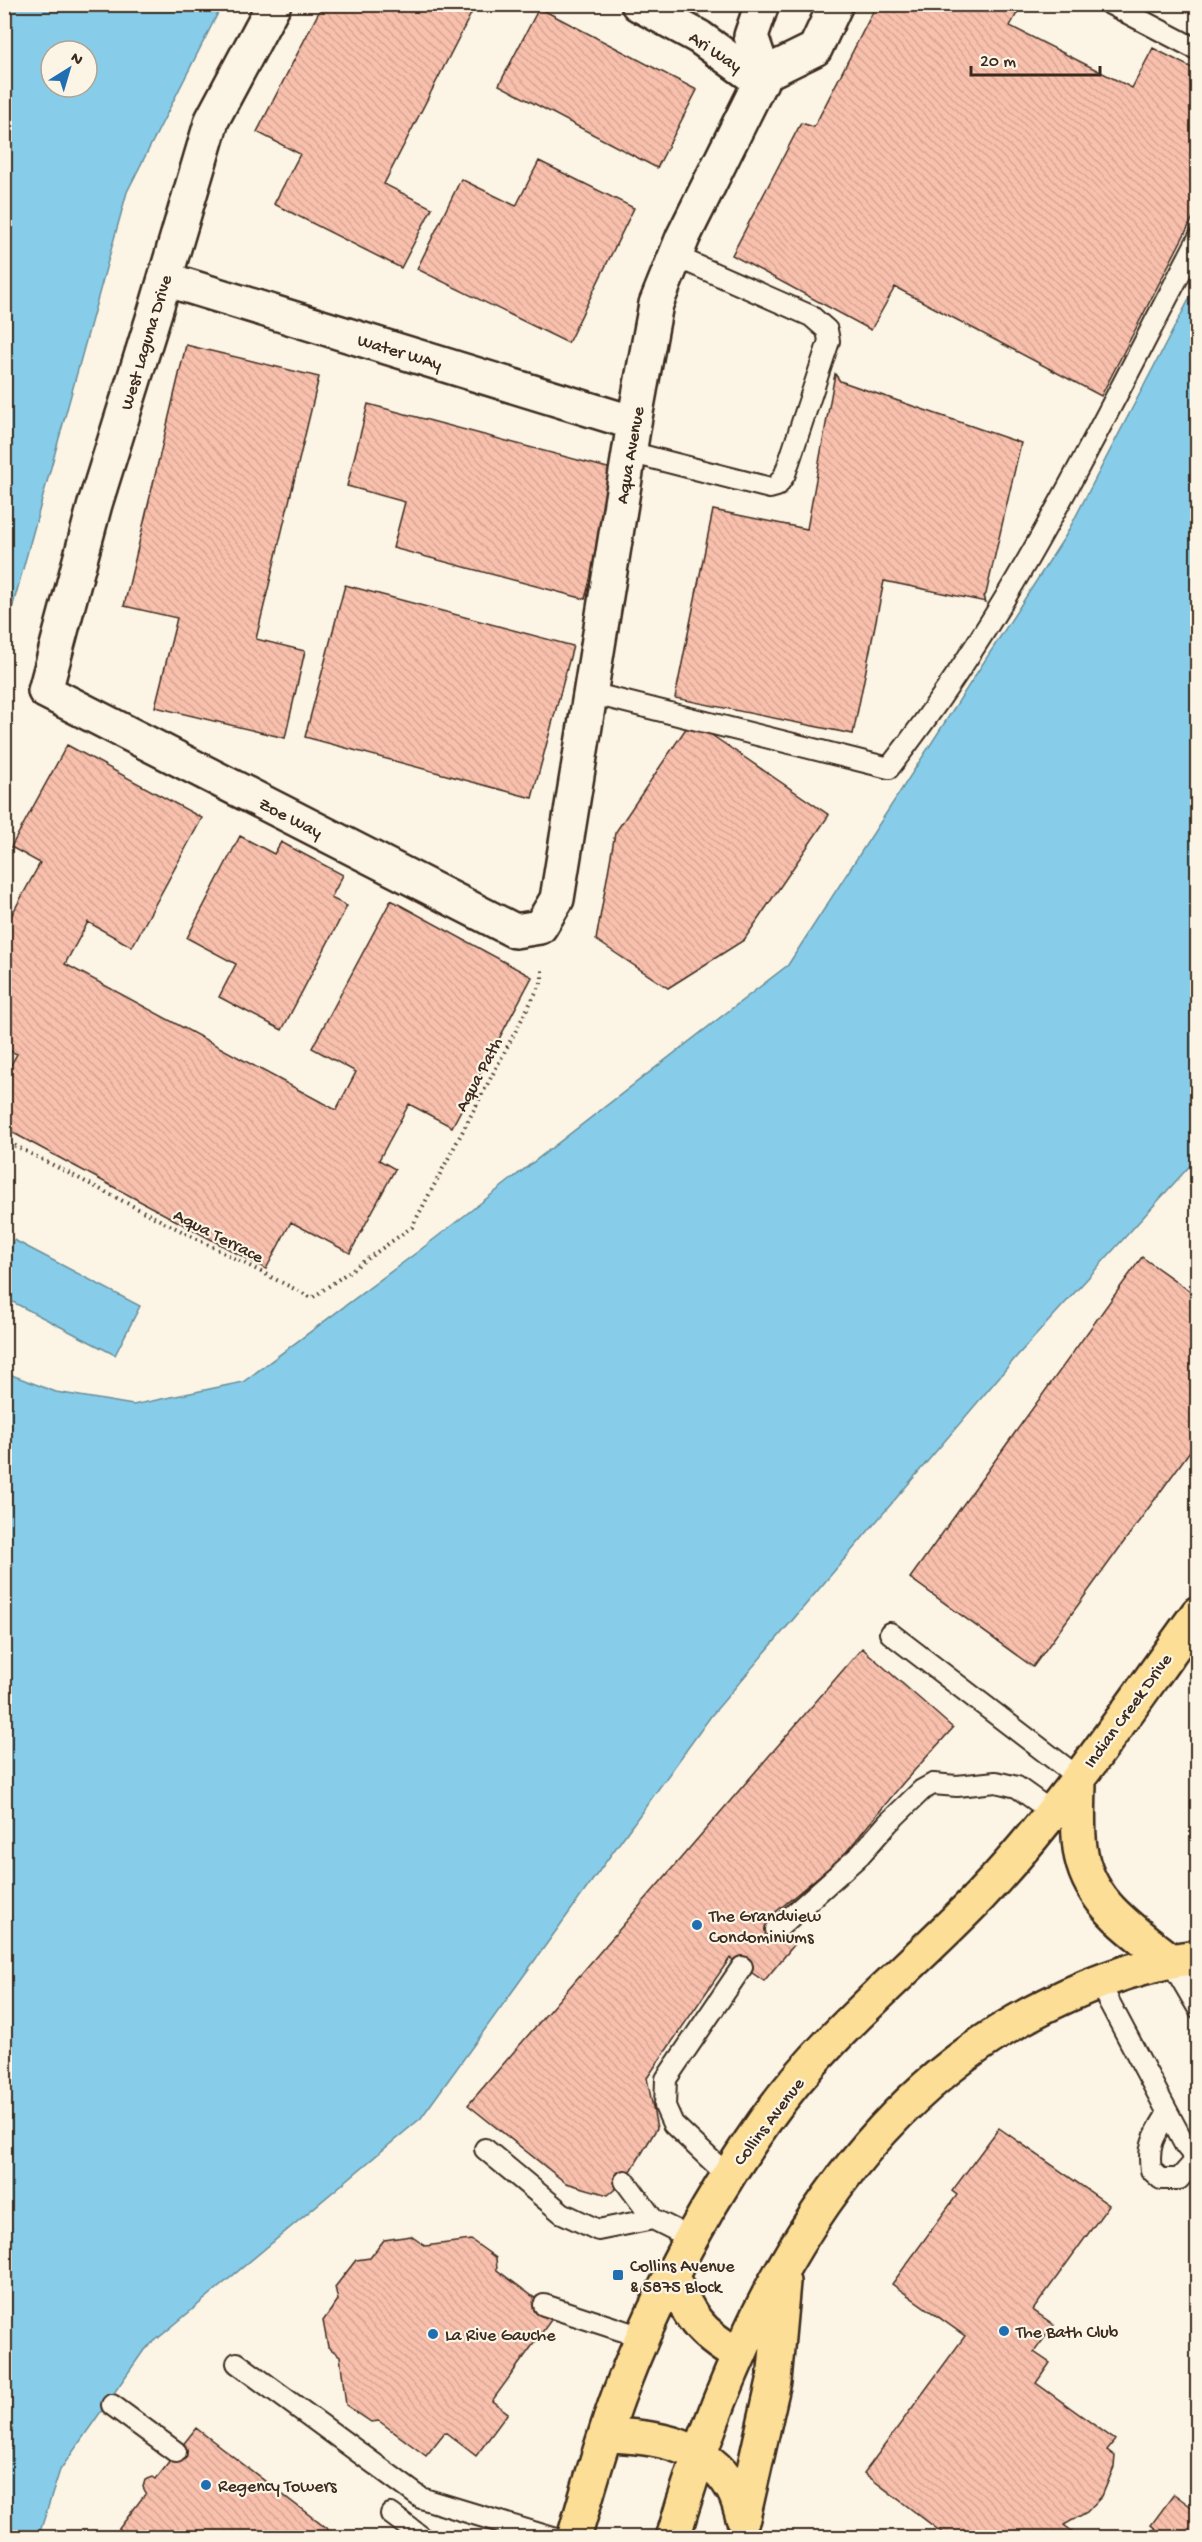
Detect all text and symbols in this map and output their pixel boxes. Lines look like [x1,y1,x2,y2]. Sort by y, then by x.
street label: Ari Way [684,28,745,78]
north arrow [39,39,99,99]
scale bar [971,39,1100,77]
text: N [66,49,86,71]
text: 20 m [980,52,1016,73]
street label: West Laguna Drive [117,272,178,413]
street label: Water WAy [354,331,444,376]
street label: Aqua Avenue [613,405,650,506]
street label: Zoe Way [254,794,325,844]
street label: Aqua Path [452,1034,509,1116]
street label: Aqua Terrace [169,1206,267,1269]
street label: Indian Creek Drive [1080,1650,1178,1773]
place label: The Grandview Condominiums [708,1907,821,1949]
marker: The Grandview Condominiums [690,1918,704,1932]
street label: Collins Avenue [730,2074,810,2171]
place label: Collins Avenue & 5875 Block [630,2257,735,2299]
marker: Collins Avenue & 5875 Block [611,2268,625,2282]
place label: The Bath Club [1015,2323,1119,2344]
marker: The Bath Club [997,2324,1011,2338]
place label: La Rive Gauche [445,2326,556,2347]
marker: La Rive Gauche [426,2327,440,2341]
place label: Regency Towers [218,2477,338,2498]
marker: Regency Towers [199,2478,213,2492]

